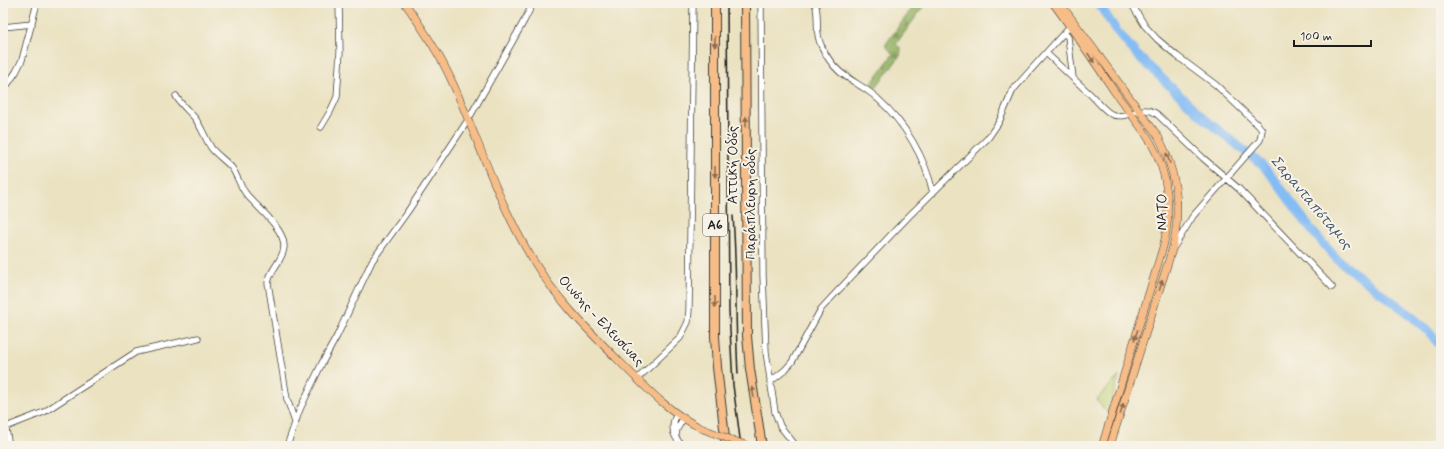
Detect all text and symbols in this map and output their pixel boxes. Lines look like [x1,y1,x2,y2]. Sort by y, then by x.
scale bar [1294,22,1371,48]
text: 100 m [1300,29,1332,45]
one-way arrow [712,36,718,49]
one-way arrow [1088,52,1095,63]
one-way arrow [743,115,749,128]
street label: Αττική Οδός [724,126,742,204]
street label: Παράπλευρη οδός [742,149,760,259]
one-way arrow [1165,152,1171,164]
water label: Σαρανταπόταμος [1266,152,1357,255]
one-way arrow [712,166,718,179]
street label: ΝΑΤΟ [1153,193,1171,231]
road number: Α6 [703,214,727,236]
street label: Οινόης - Ελευσίνας [554,272,648,370]
one-way arrow [1158,279,1164,291]
one-way arrow [712,296,718,309]
one-way arrow [1133,329,1139,341]
one-way arrow [750,386,756,398]
one-way arrow [1119,403,1125,415]

